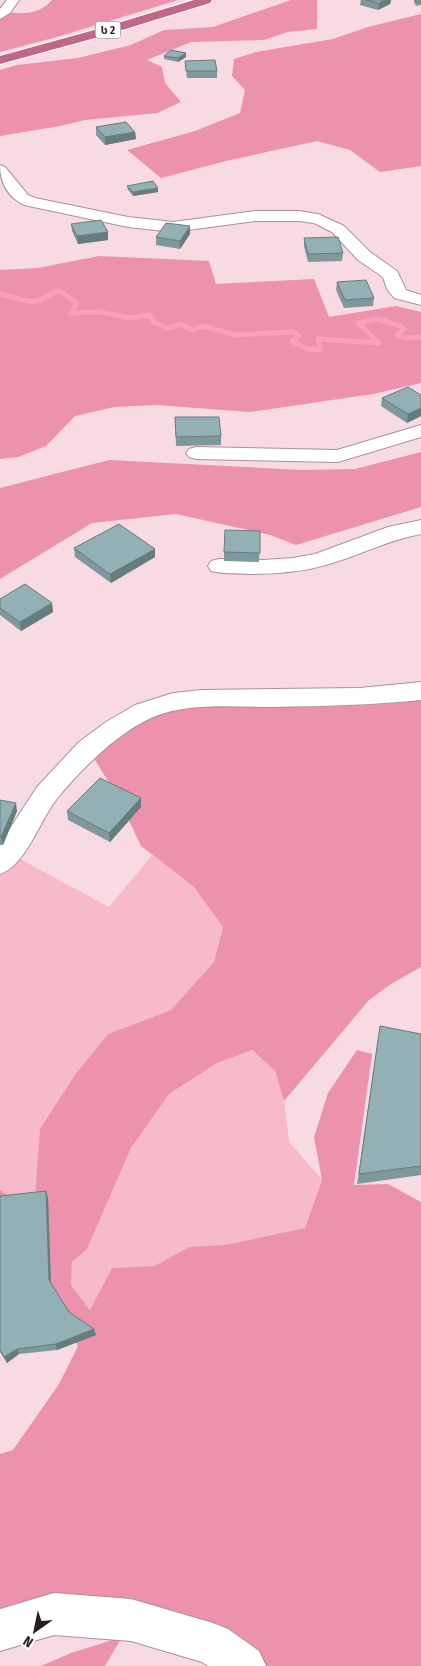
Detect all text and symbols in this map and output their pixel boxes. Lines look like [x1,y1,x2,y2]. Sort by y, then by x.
road number: ს 2 [96,22,120,38]
north arrow [10,1606,60,1656]
text: N [20,1632,36,1651]

